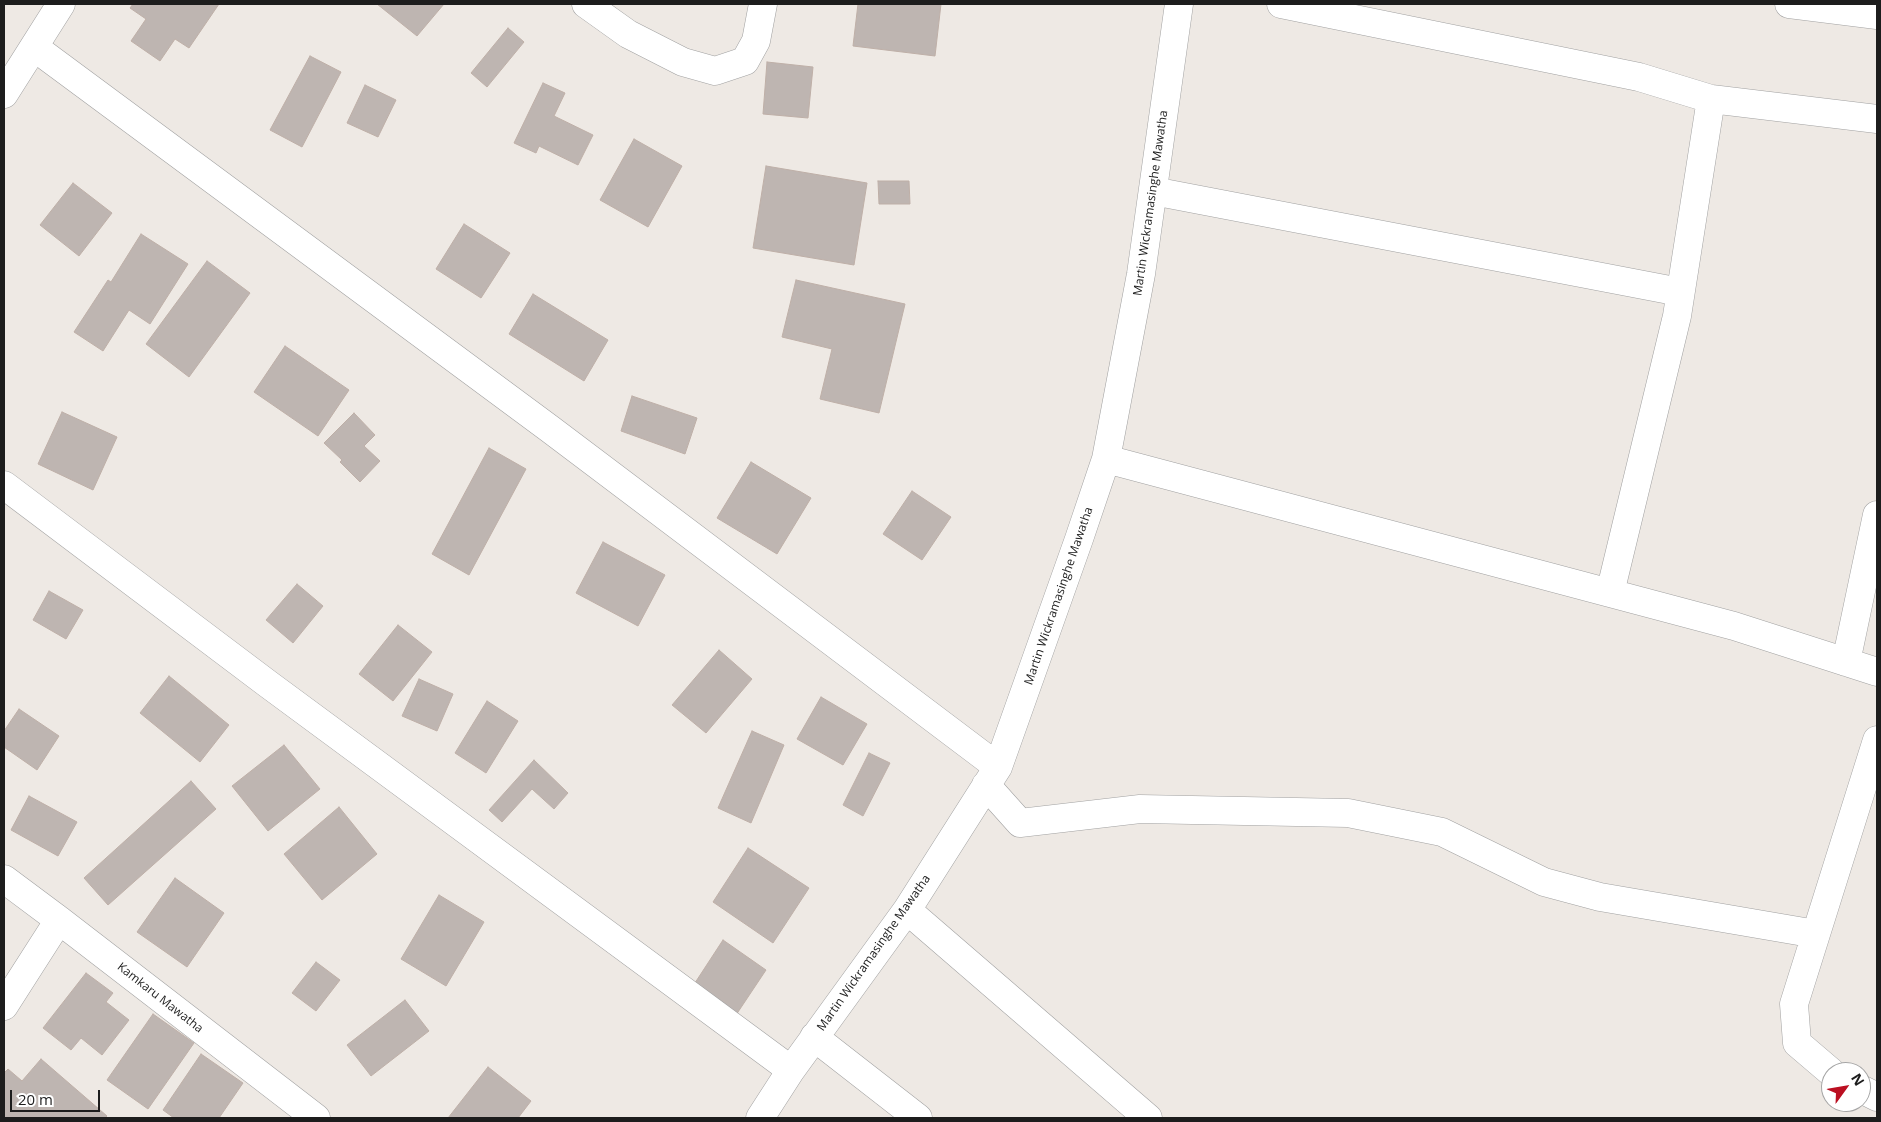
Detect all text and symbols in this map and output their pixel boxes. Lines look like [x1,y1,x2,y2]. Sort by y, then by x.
street label: Martin Wickramasinghe Mawatha [1131,109,1171,297]
street label: Martin Wickramasinghe Mawatha [1022,505,1096,687]
street label: Martin Wickramasinghe Mawatha [814,872,934,1034]
street label: Kamkaru Mawatha [114,960,206,1036]
north arrow [1821,1062,1871,1112]
text: N [1847,1069,1869,1089]
scale bar [12,1080,102,1112]
text: 20 m [18,1089,53,1109]

